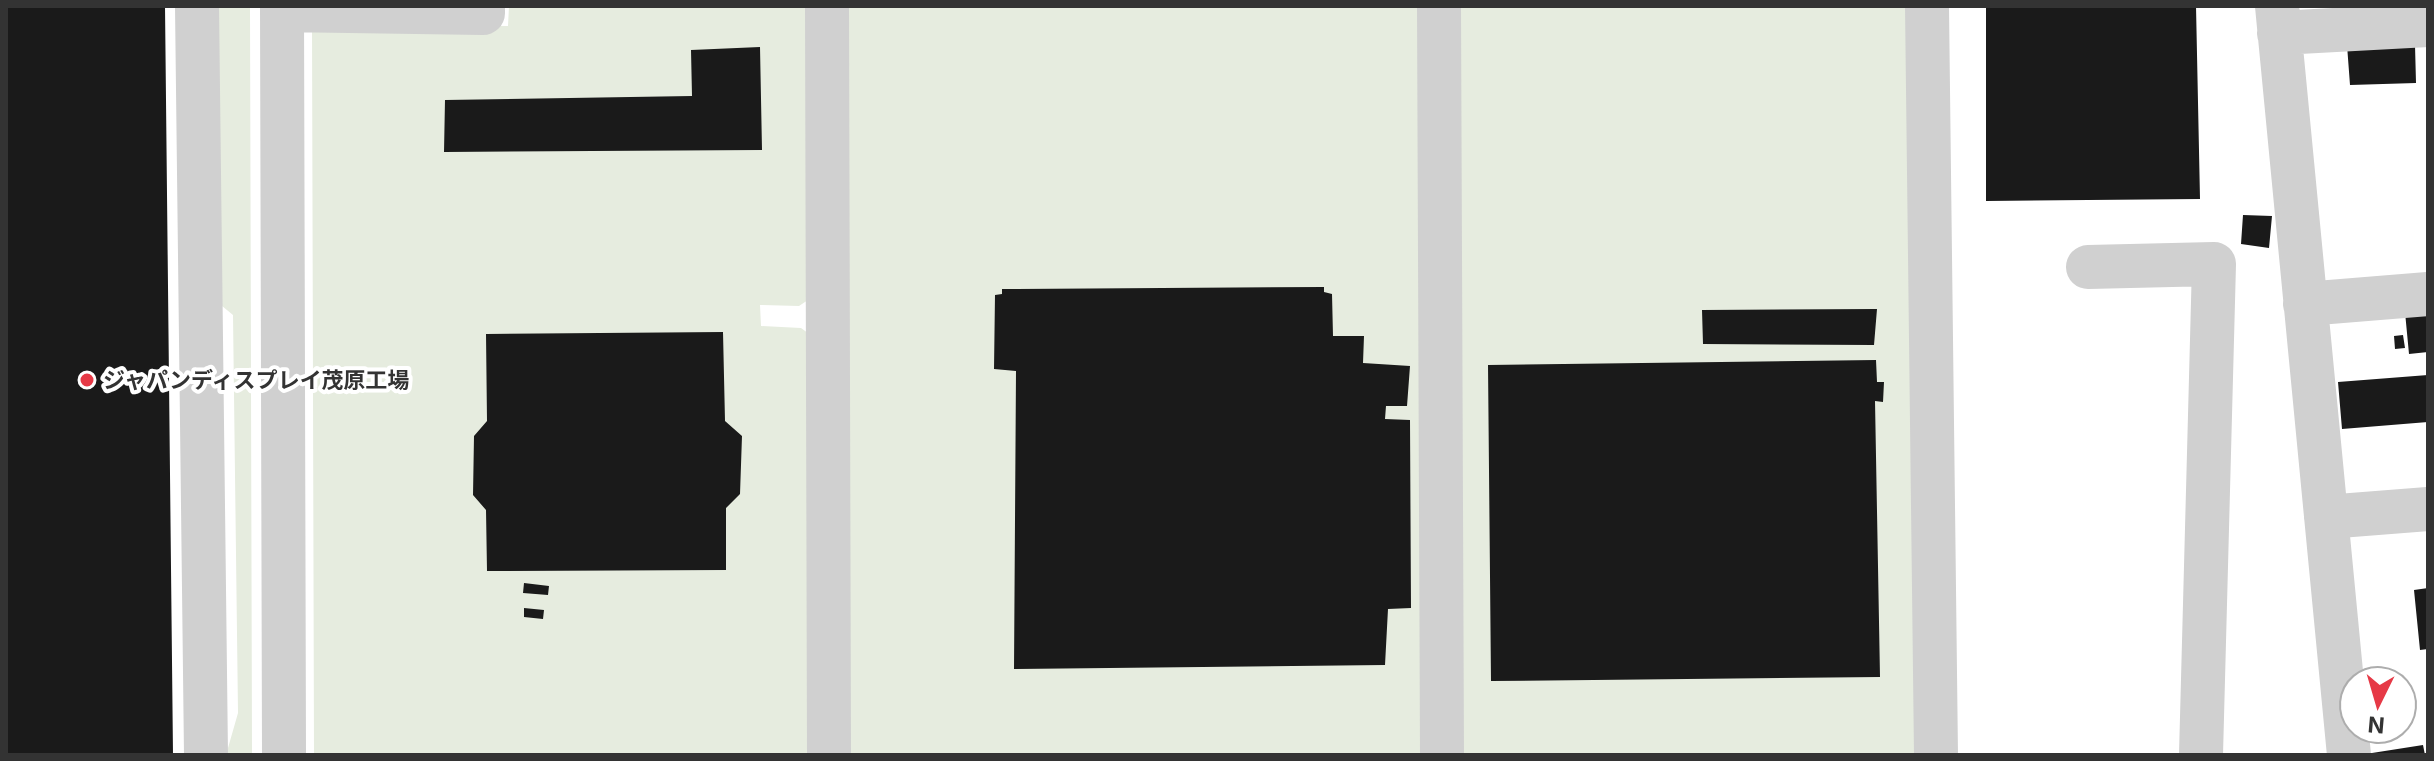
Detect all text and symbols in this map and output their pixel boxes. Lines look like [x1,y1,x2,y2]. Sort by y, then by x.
place label: ジャパンディスプレイ茂原工場 [103,367,409,393]
marker: ジャパンディスプレイ茂原工場 [78,371,96,389]
north arrow [2338,665,2418,745]
text: N [2367,711,2386,739]

